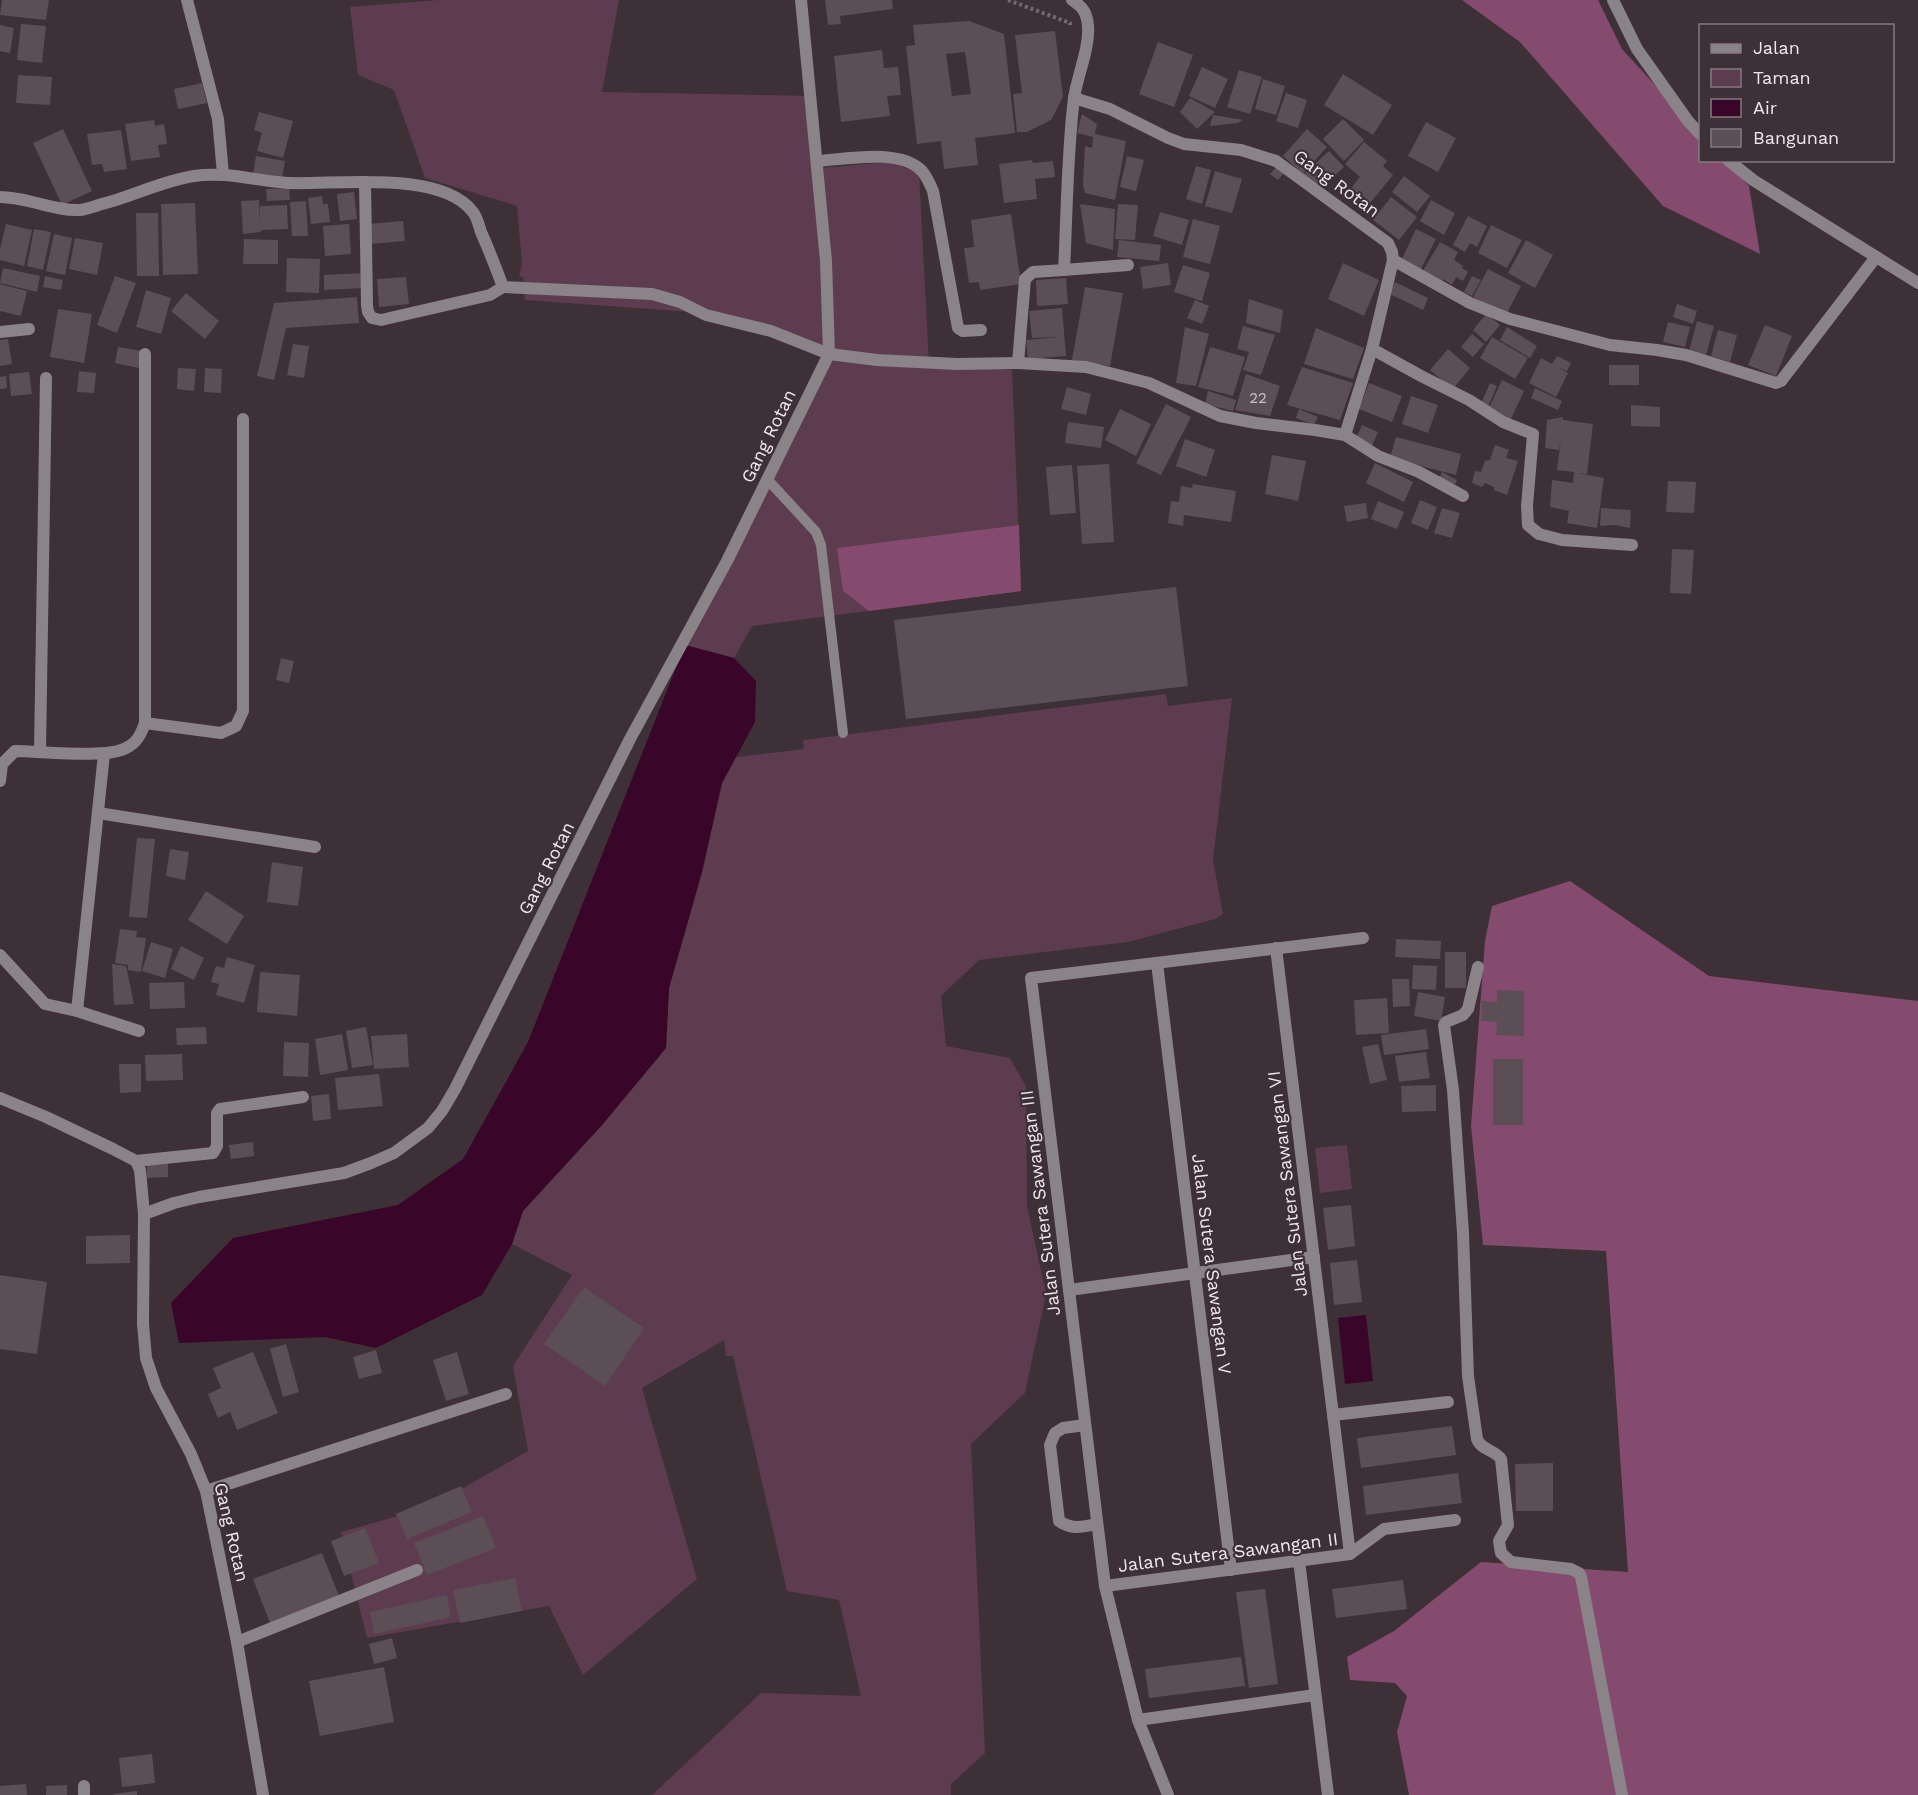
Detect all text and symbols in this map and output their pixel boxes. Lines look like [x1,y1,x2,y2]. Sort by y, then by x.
legend [1699,24,1894,162]
text: Jalan [1753,37,1800,58]
text: Taman [1753,67,1811,88]
text: Air [1753,97,1777,118]
text: Bangunan [1753,127,1839,148]
street label: Gang Rotan [1290,145,1384,221]
street label: Gang Rotan [736,386,800,486]
house number: 22 [1249,389,1267,407]
street label: Gang Rotan [514,818,578,918]
street label: Jalan Sutera Sawangan VI [1263,1070,1311,1298]
street label: Jalan Sutera Sawangan III [1016,1089,1064,1317]
street label: Jalan Sutera Sawangan V [1188,1152,1236,1376]
street label: Gang Rotan [210,1480,254,1584]
street label: Jalan Sutera Sawangan II [1117,1528,1339,1576]

